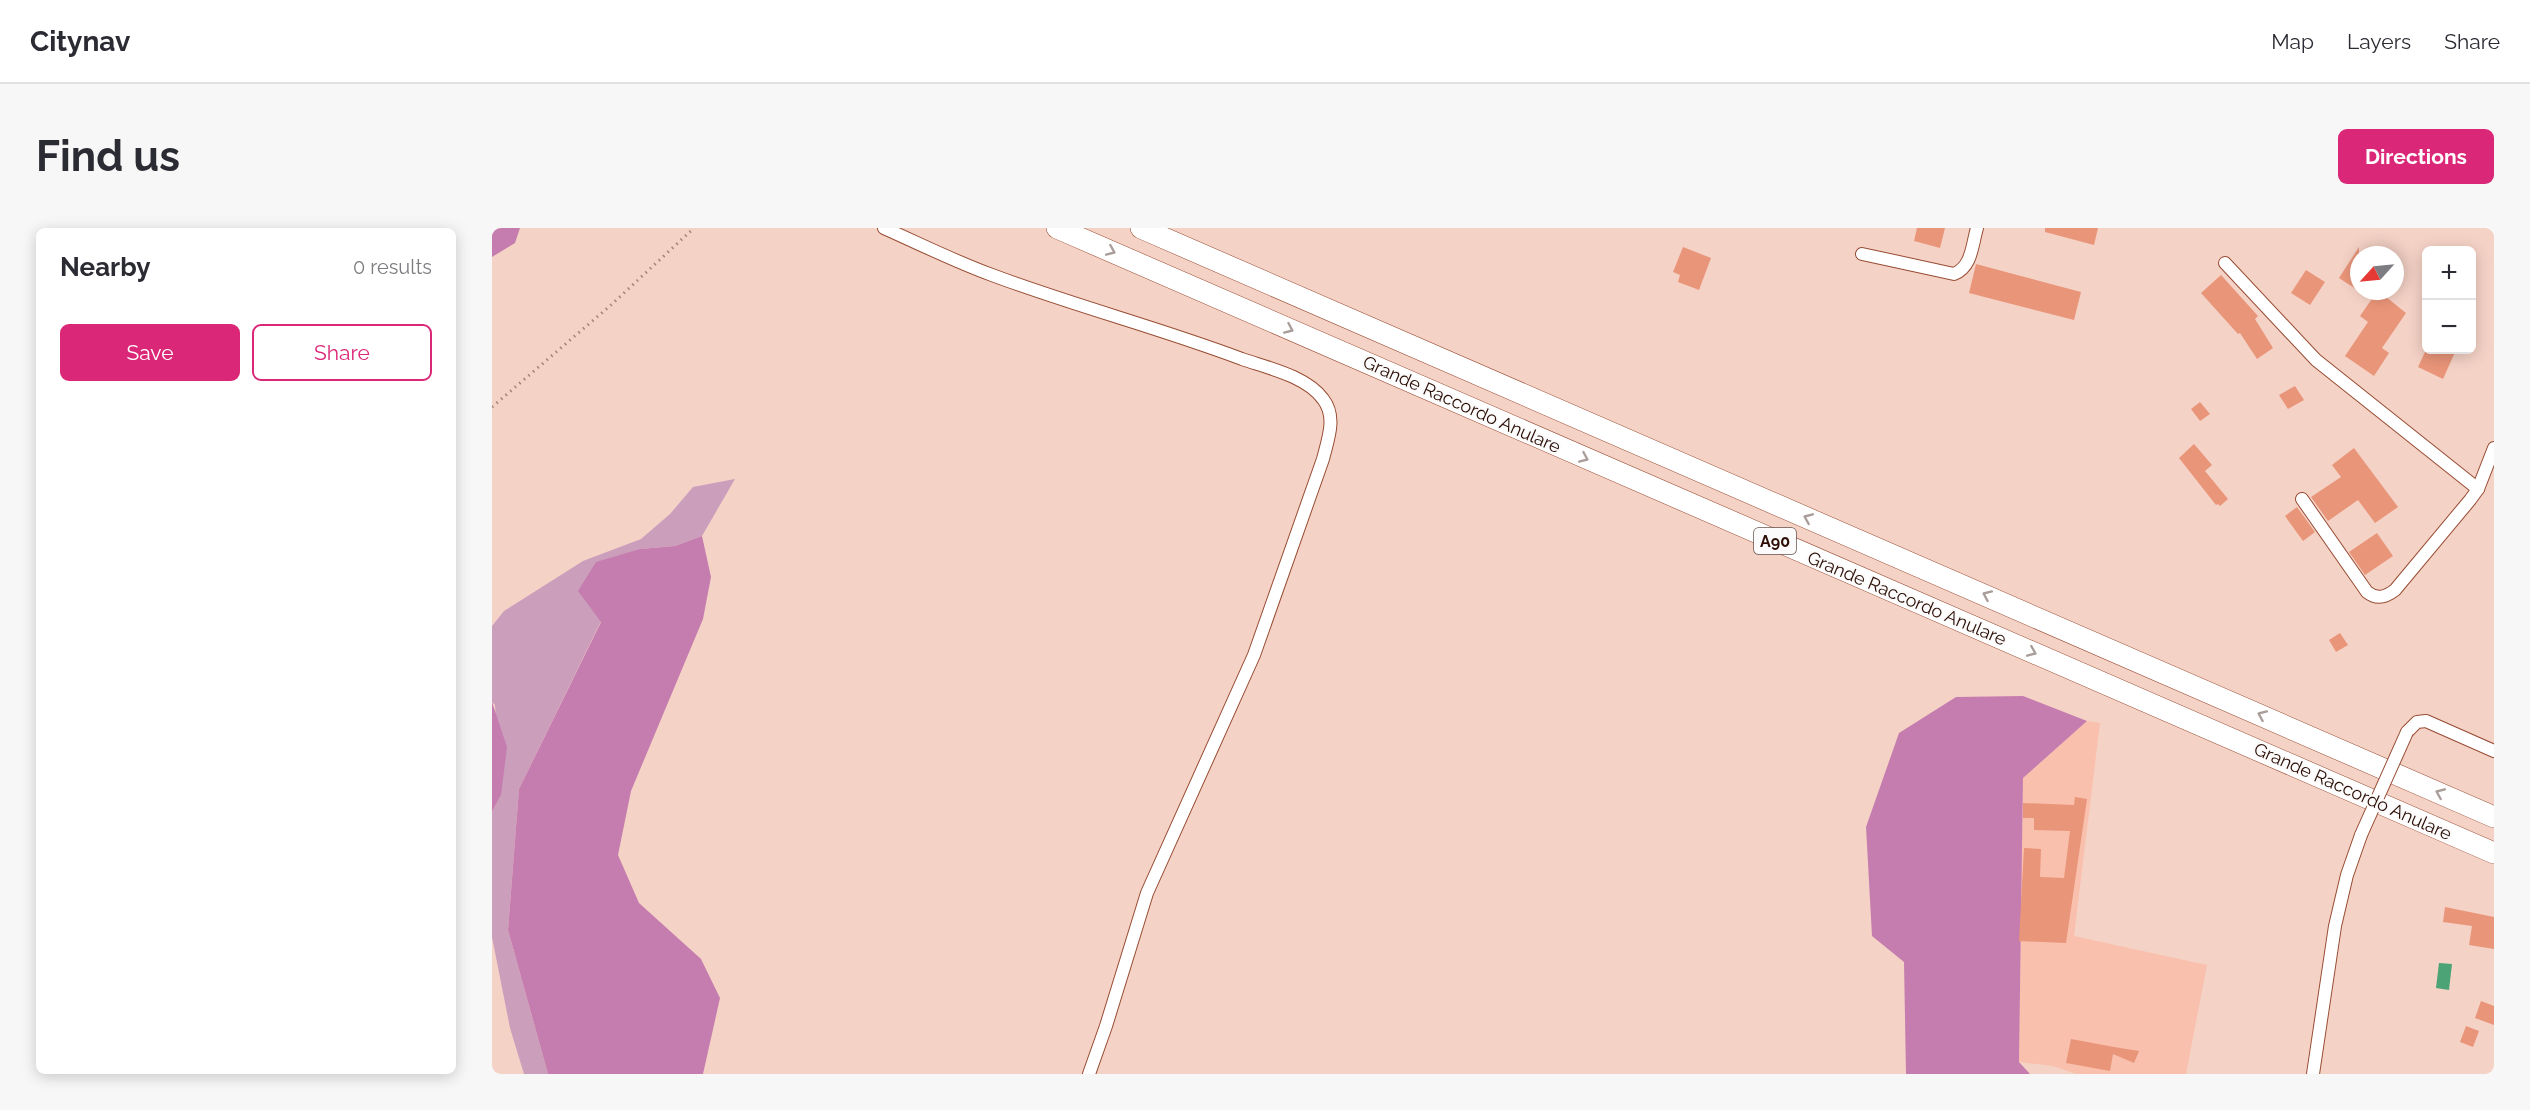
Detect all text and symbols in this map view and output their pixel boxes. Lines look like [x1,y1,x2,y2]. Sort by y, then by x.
text: Citynav [30,25,130,58]
text: Map [2271,29,2314,54]
text: Layers [2347,29,2411,54]
text: Share [2444,29,2500,54]
button: Directions [2338,129,2494,184]
text: Find us [36,132,180,181]
one-way arrow [1104,244,1115,256]
north arrow [2350,246,2404,300]
map controls [2422,246,2476,354]
button: + [2422,246,2476,300]
text: Nearby [60,252,150,282]
text: 0 results [353,255,432,279]
button: − [2422,300,2476,354]
one-way arrow [1283,322,1294,334]
button: Save [60,324,240,381]
button: Share [252,324,432,381]
street label: Grande Raccordo Anulare [1360,351,1565,457]
one-way arrow [1577,450,1588,462]
one-way arrow [1803,513,1814,525]
road number: A90 [1754,528,1796,554]
street label: Grande Raccordo Anulare [1804,546,2010,650]
one-way arrow [1982,591,1993,603]
one-way arrow [2026,645,2037,657]
one-way arrow [2257,710,2268,722]
street label: Grande Raccordo Anulare [2251,738,2456,844]
one-way arrow [2436,789,2447,801]

